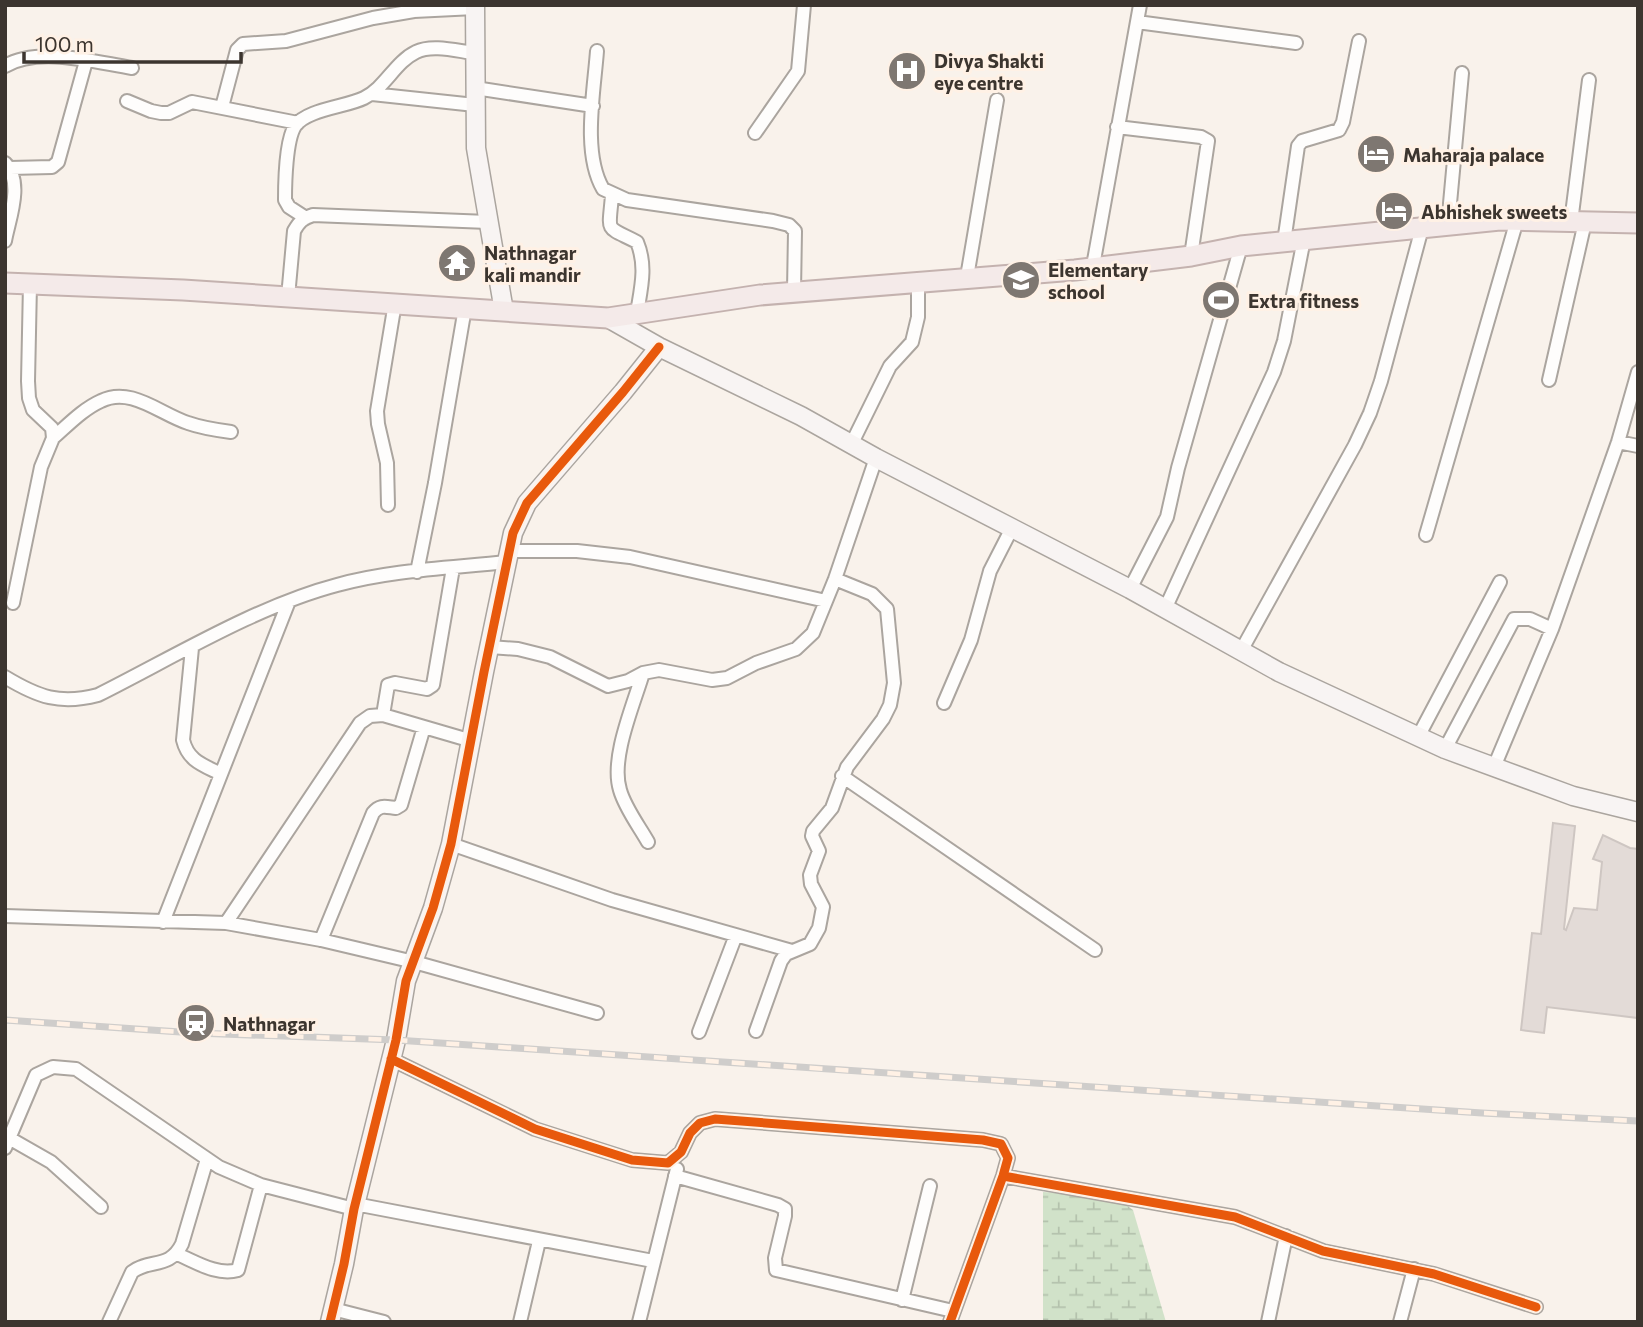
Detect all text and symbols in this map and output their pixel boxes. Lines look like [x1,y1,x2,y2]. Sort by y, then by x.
scale bar [24,21,242,65]
text: 100 m [35,31,94,56]
place label: Divya Shakti eye centre [934,49,1044,94]
hospital icon: Divya Shakti eye centre [886,50,928,92]
hotel icon: Maharaja palace [1355,133,1397,175]
place label: Maharaja palace [1403,143,1544,166]
hotel icon: Abhishek sweets [1373,190,1415,232]
place label: Abhishek sweets [1421,200,1568,223]
place label: Nathnagar kali mandir [484,241,581,286]
temple icon: Nathnagar kali mandir [436,242,478,284]
place label: Elementary school [1048,258,1149,303]
school or university icon: Elementary school [1000,259,1042,301]
sports icon: Extra fitness [1200,279,1242,321]
place label: Extra fitness [1248,289,1359,312]
station icon: Nathnagar [175,1002,217,1044]
place label: Nathnagar [223,1012,316,1035]

